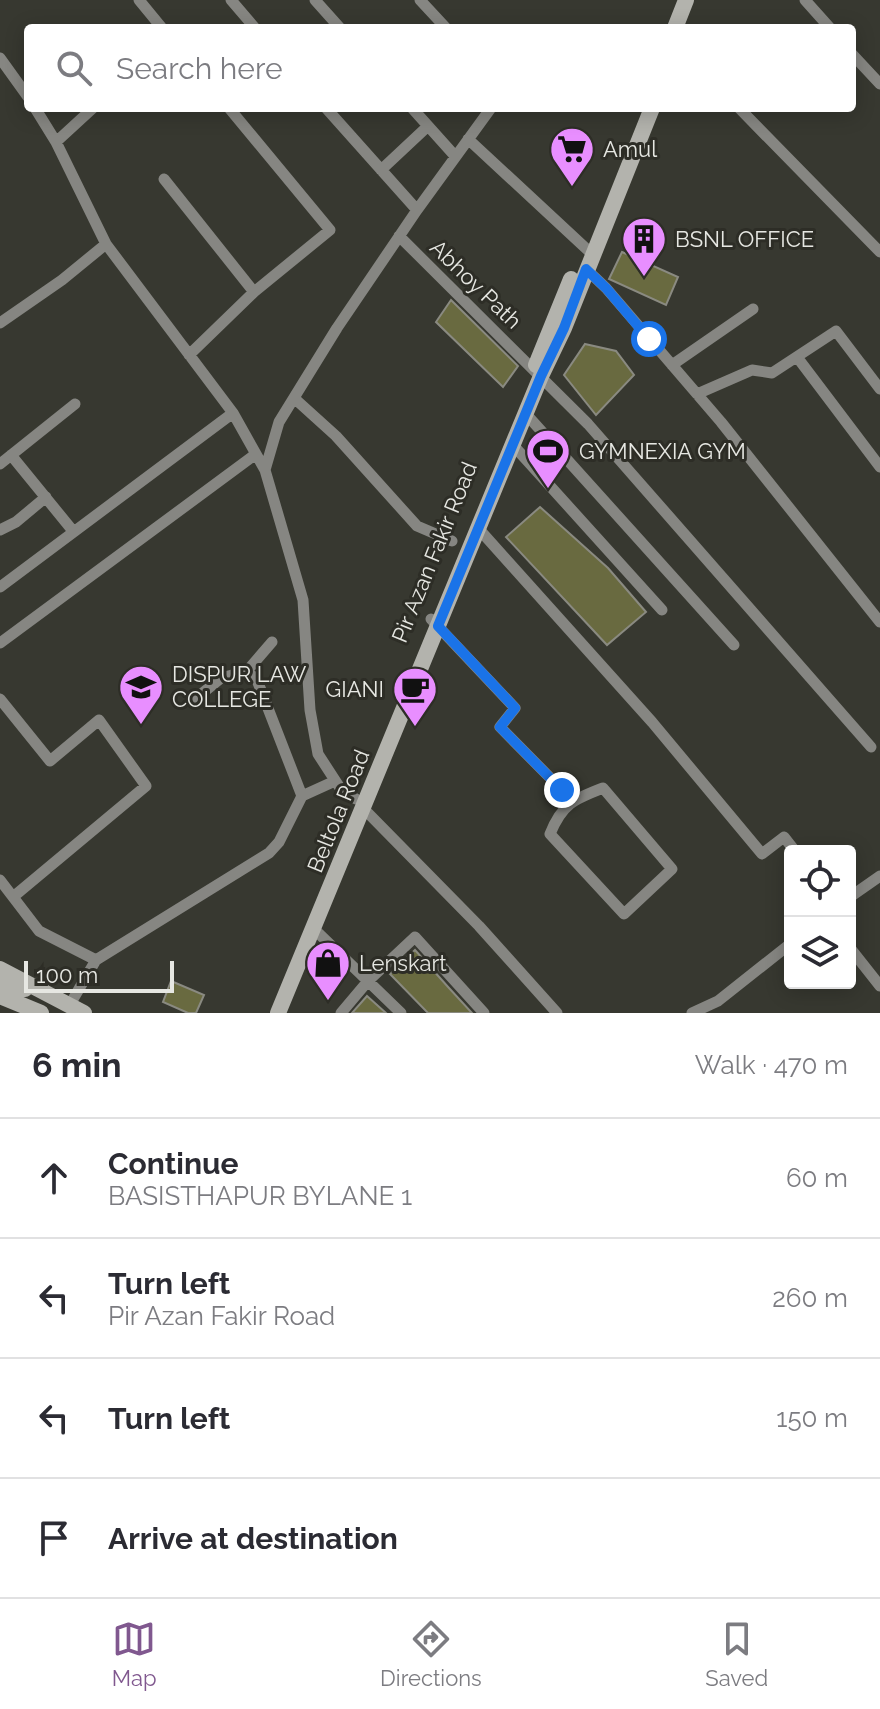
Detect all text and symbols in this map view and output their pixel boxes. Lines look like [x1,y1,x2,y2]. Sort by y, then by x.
search box [24,24,856,112]
icon: search [52,46,96,90]
text: Search here [116,51,283,86]
supermarket icon: Amul [548,125,596,188]
place label: Amul [603,136,657,162]
building icon: BSNL OFFICE [620,215,668,278]
place label: BSNL OFFICE [675,226,814,252]
street label: Abhoy Path [425,234,527,334]
route start [631,321,667,357]
sports icon: GYMNEXIA GYM [524,427,572,490]
place label: GYMNEXIA GYM [579,438,746,464]
street label: Pir Azan Fakir Road [386,458,482,646]
place label: DISPUR LAW COLLEGE [172,661,306,712]
school or university icon: DISPUR LAW COLLEGE [117,663,165,726]
cafe icon: GIANI [391,665,439,728]
place label: GIANI [325,676,384,702]
street label: Beltola Road [302,746,374,876]
route end [544,772,580,808]
map controls [784,845,856,989]
button: locate [784,845,856,917]
button: layers [784,917,856,989]
shop icon: Lenskart [304,939,352,1002]
place label: Lenskart [359,950,447,976]
scale bar [24,957,174,993]
text: 100 m [36,962,98,988]
text: 6 min [32,1045,122,1085]
text: Walk · 470 m [695,1050,848,1080]
text: Continue [108,1146,239,1181]
icon: ahead [32,1156,76,1200]
text: 60 m [786,1163,848,1193]
text: BASISTHAPUR BYLANE 1 [108,1181,412,1211]
text: Turn left [108,1266,230,1301]
icon: left [32,1276,76,1320]
text: 260 m [772,1283,848,1313]
text: Pir Azan Fakir Road [108,1301,335,1331]
icon: left [32,1396,76,1440]
text: Turn left [108,1401,230,1436]
text: 150 m [776,1403,848,1433]
icon: arrive [32,1516,76,1560]
text: Arrive at destination [108,1521,398,1556]
tab: Map [112,1617,157,1691]
tab: Directions [380,1617,482,1691]
tab: Saved [705,1617,768,1691]

